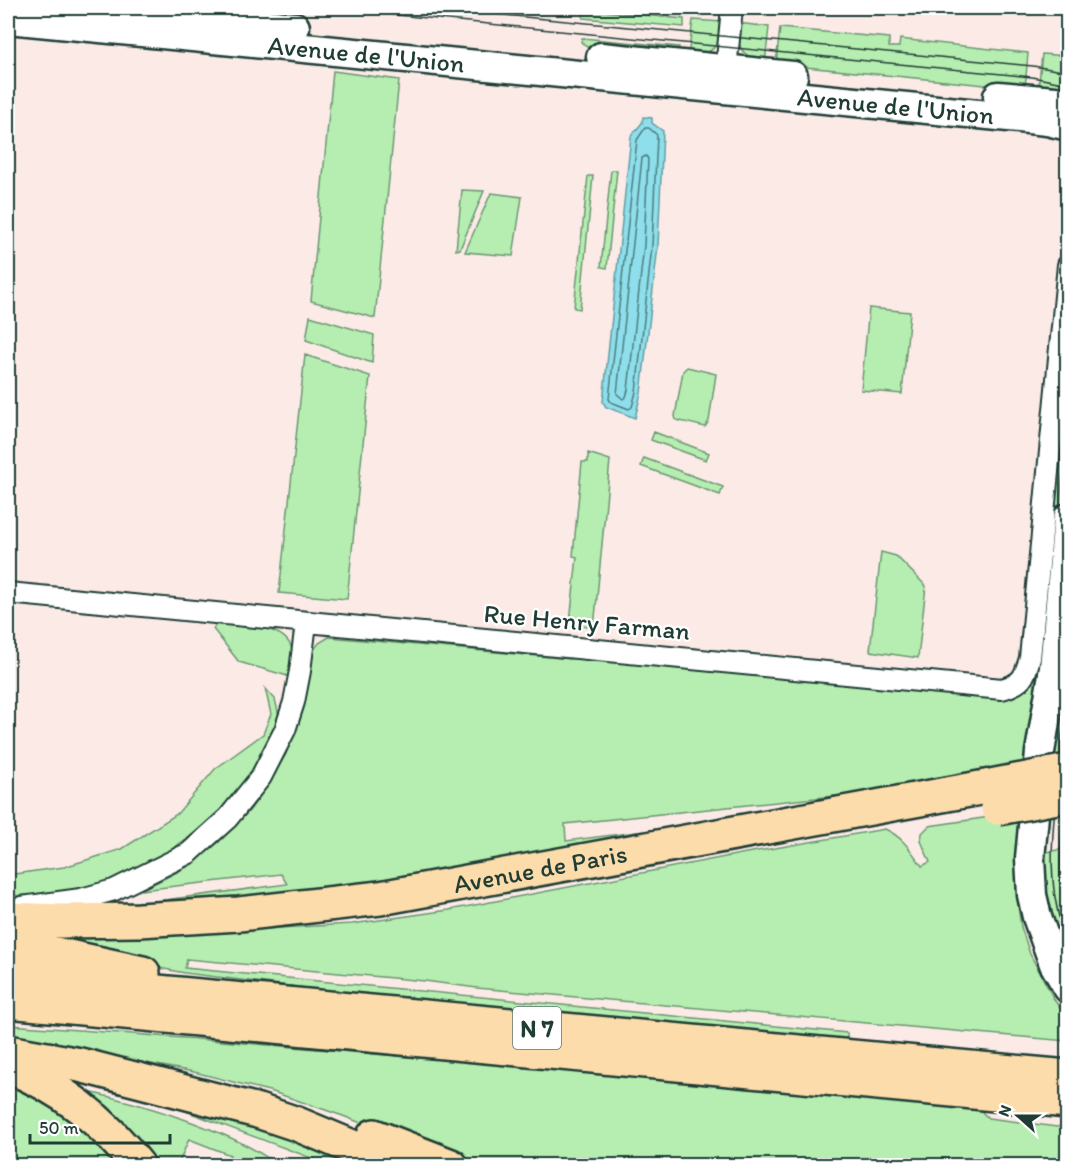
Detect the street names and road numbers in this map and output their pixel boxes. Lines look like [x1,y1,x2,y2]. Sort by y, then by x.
street label: Avenue de l'Union [266,29,466,80]
street label: Avenue de l'Union [796,80,996,132]
street label: Rue Henry Farman [482,597,692,647]
street label: Avenue de Paris [451,837,630,900]
road number: N 7 [513,1007,561,1049]

